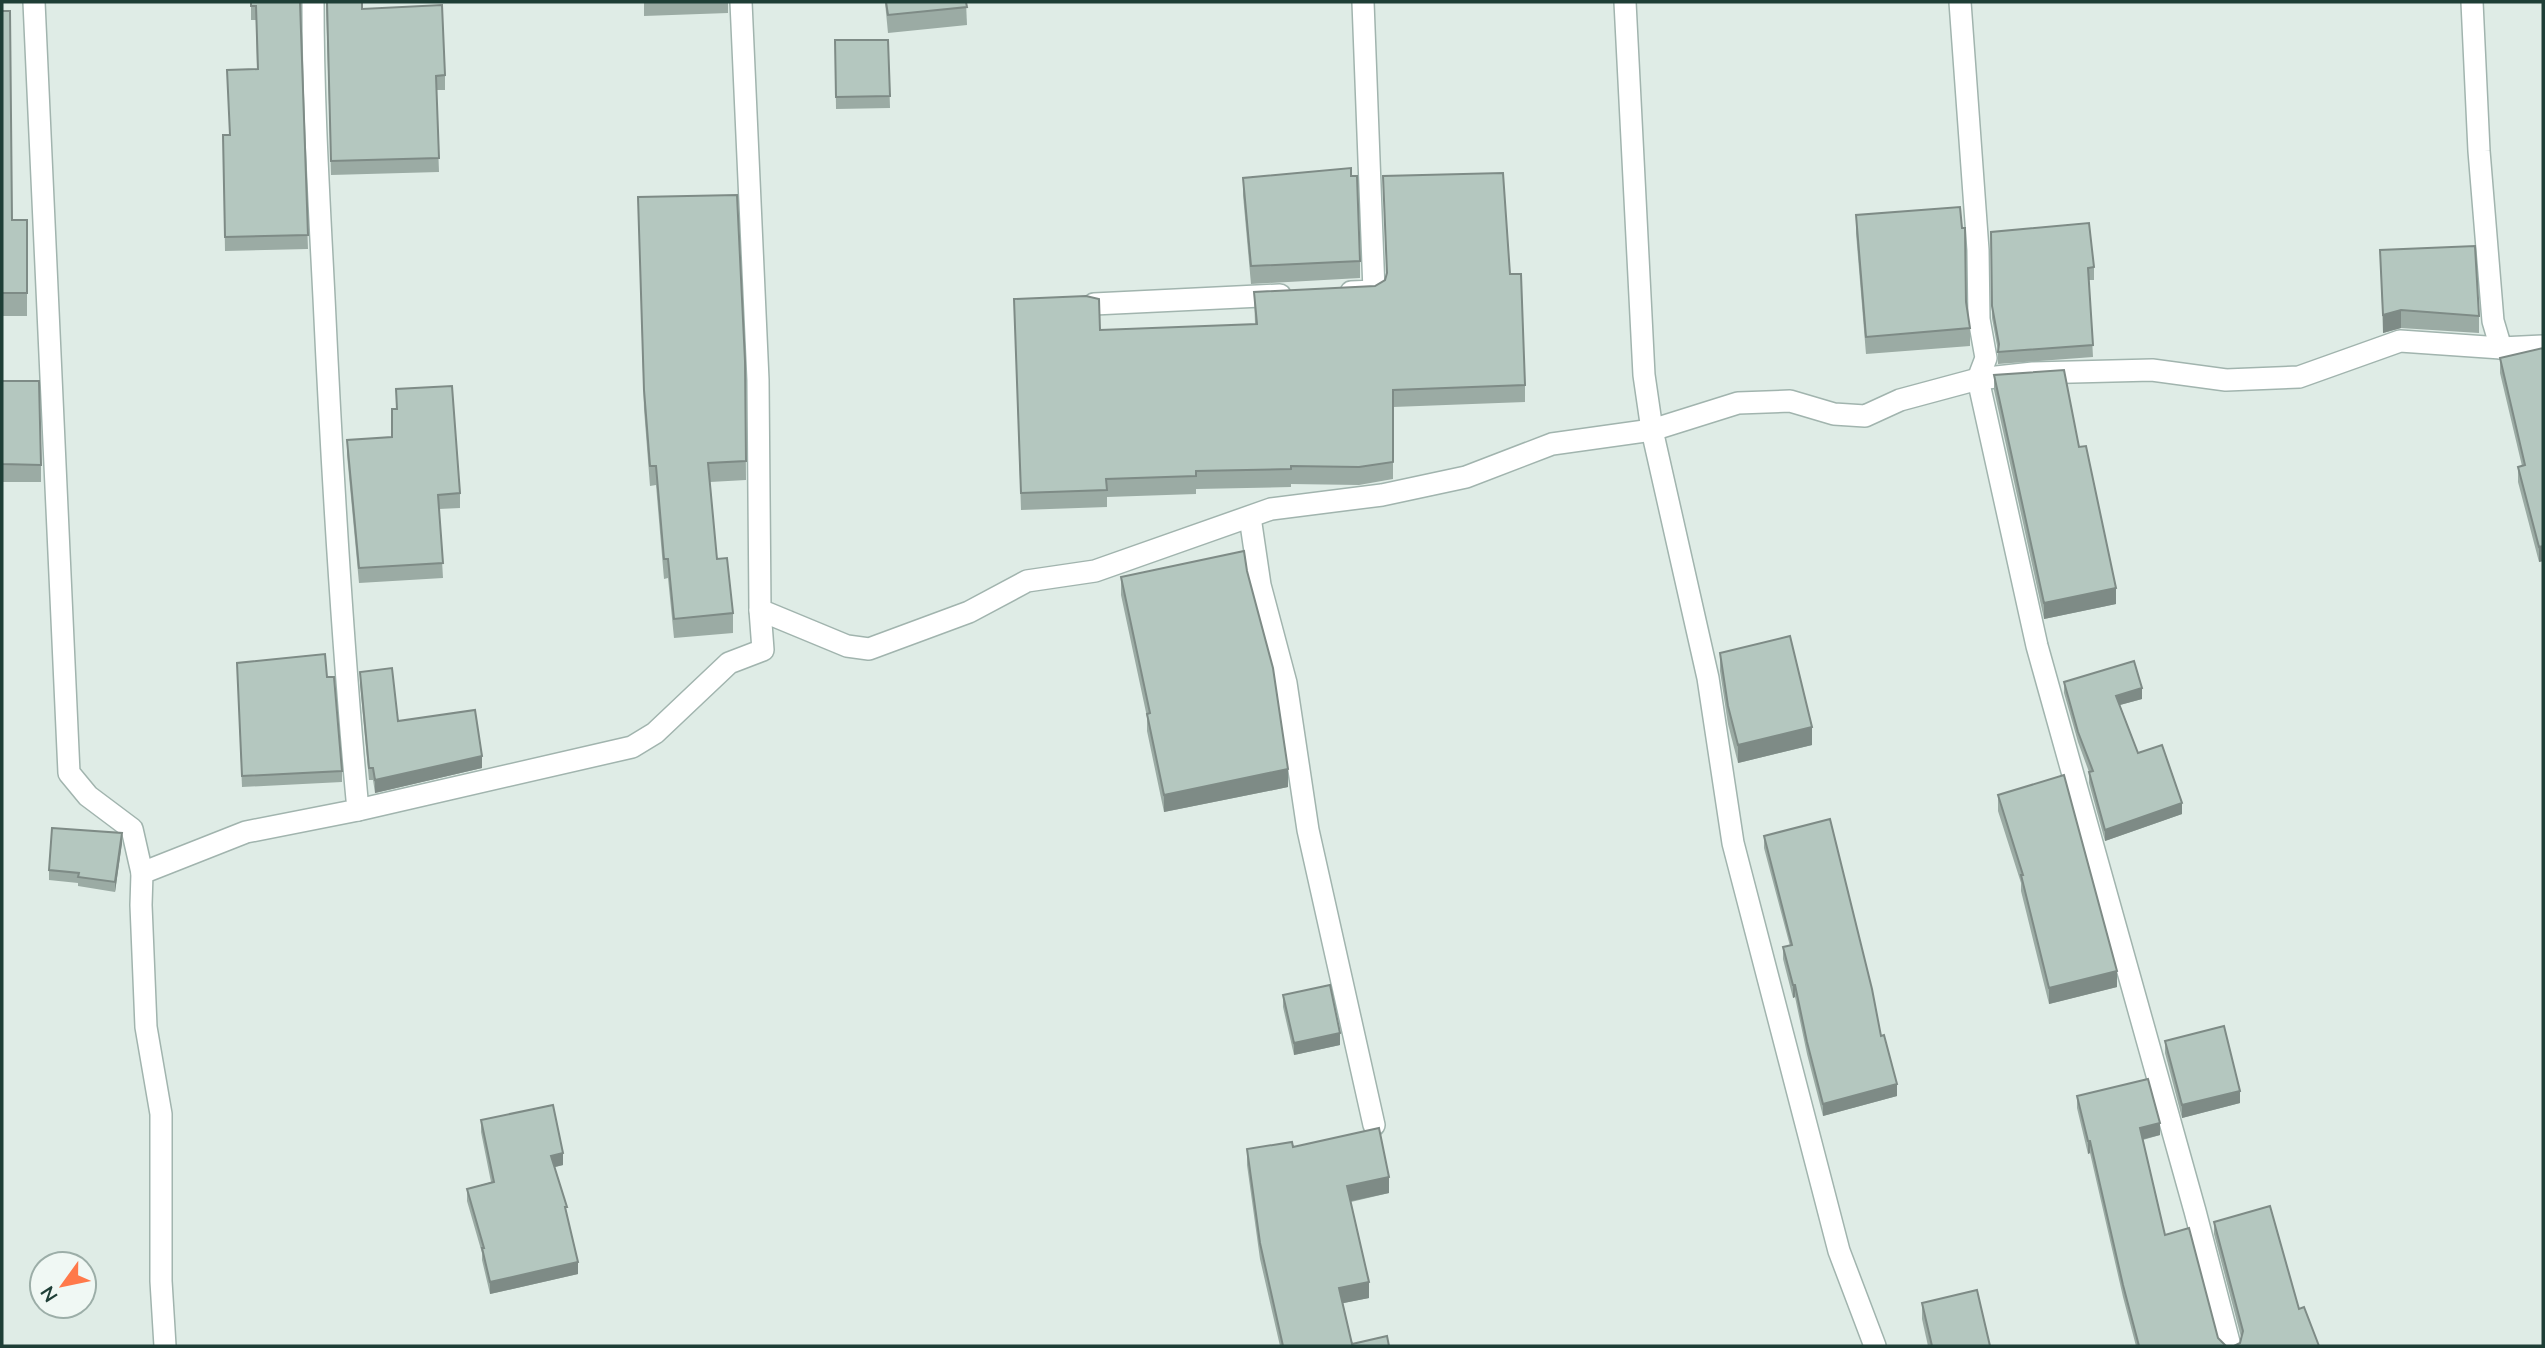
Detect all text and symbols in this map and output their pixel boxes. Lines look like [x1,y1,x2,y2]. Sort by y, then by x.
north arrow [28,1250,98,1320]
text: N [35,1281,64,1307]

